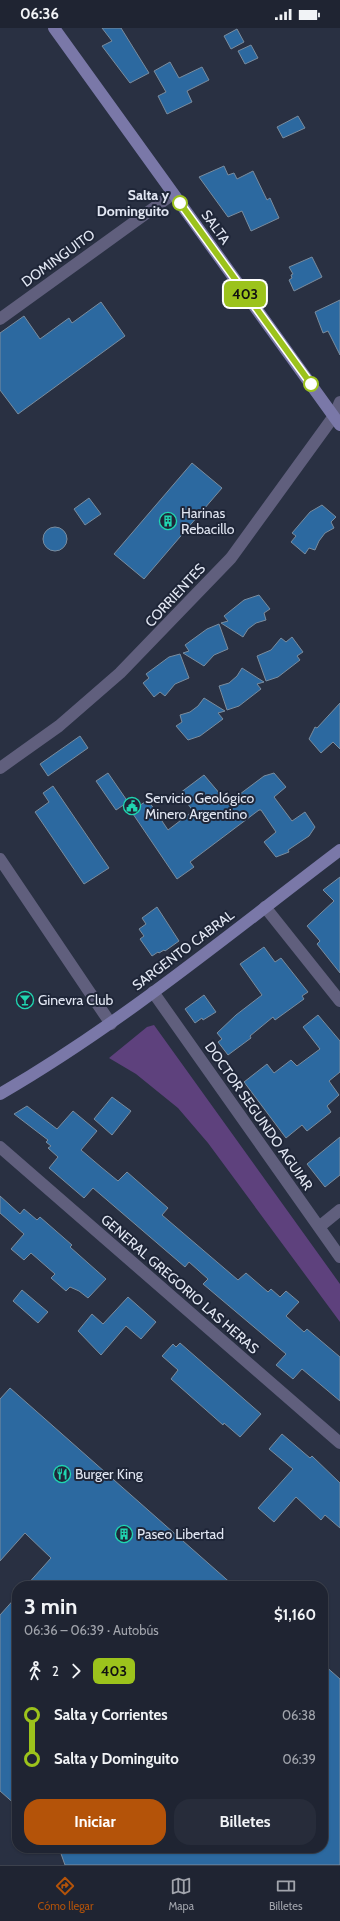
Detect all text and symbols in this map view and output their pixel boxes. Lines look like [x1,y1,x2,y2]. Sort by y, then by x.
text: 06:36 [20,5,59,23]
place label: Salta y Dominguito [97,186,169,220]
marker: Salta y Dominguito [172,195,188,211]
street label: SALTA [197,206,235,248]
street label: DOMINGUITO [18,225,99,291]
line badge: 403 [222,281,268,307]
text: 403 [232,285,258,303]
unlabelled marker [303,376,319,392]
place label: Harinas Rebacillo [181,504,235,538]
building icon: Harinas Rebacillo [158,511,178,531]
street label: CORRIENTES [141,559,209,631]
place label: Servicio Geológico Minero Argentino [145,789,254,823]
public building icon: Servicio Geológico Minero Argentino [122,796,142,816]
street label: SARGENTO CABRAL [128,906,238,994]
bar icon: Ginevra Club [15,990,35,1010]
place label: Ginevra Club [38,991,114,1009]
street label: DOCTOR SEGUNDO AGUIAR [201,1038,317,1194]
street label: GENERAL GREGORIO LAS HERAS [97,1210,263,1358]
restaurant icon: Burger King [52,1464,72,1484]
place label: Burger King [75,1465,144,1483]
building icon: Paseo Libertad [114,1524,134,1544]
place label: Paseo Libertad [137,1525,224,1543]
text: 3 min [24,1593,77,1620]
text: $1,160 [274,1606,316,1624]
text: 06:36 – 06:39 · Autobús [24,1622,159,1638]
icon: walk [24,1660,46,1682]
icon: forward [65,1660,87,1682]
text: 403 [101,1662,127,1680]
text: 2 [52,1663,59,1679]
text: Salta y Corrientes [54,1706,168,1724]
text: 06:38 [282,1707,316,1723]
text: Salta y Dominguito [54,1750,179,1768]
text: 06:39 [282,1751,316,1767]
button: Iniciar [24,1799,166,1845]
button: Billetes [174,1799,316,1845]
tab: Cómo llegar [38,1875,93,1913]
tab: Mapa [168,1875,194,1913]
tab: Billetes [269,1875,302,1913]

